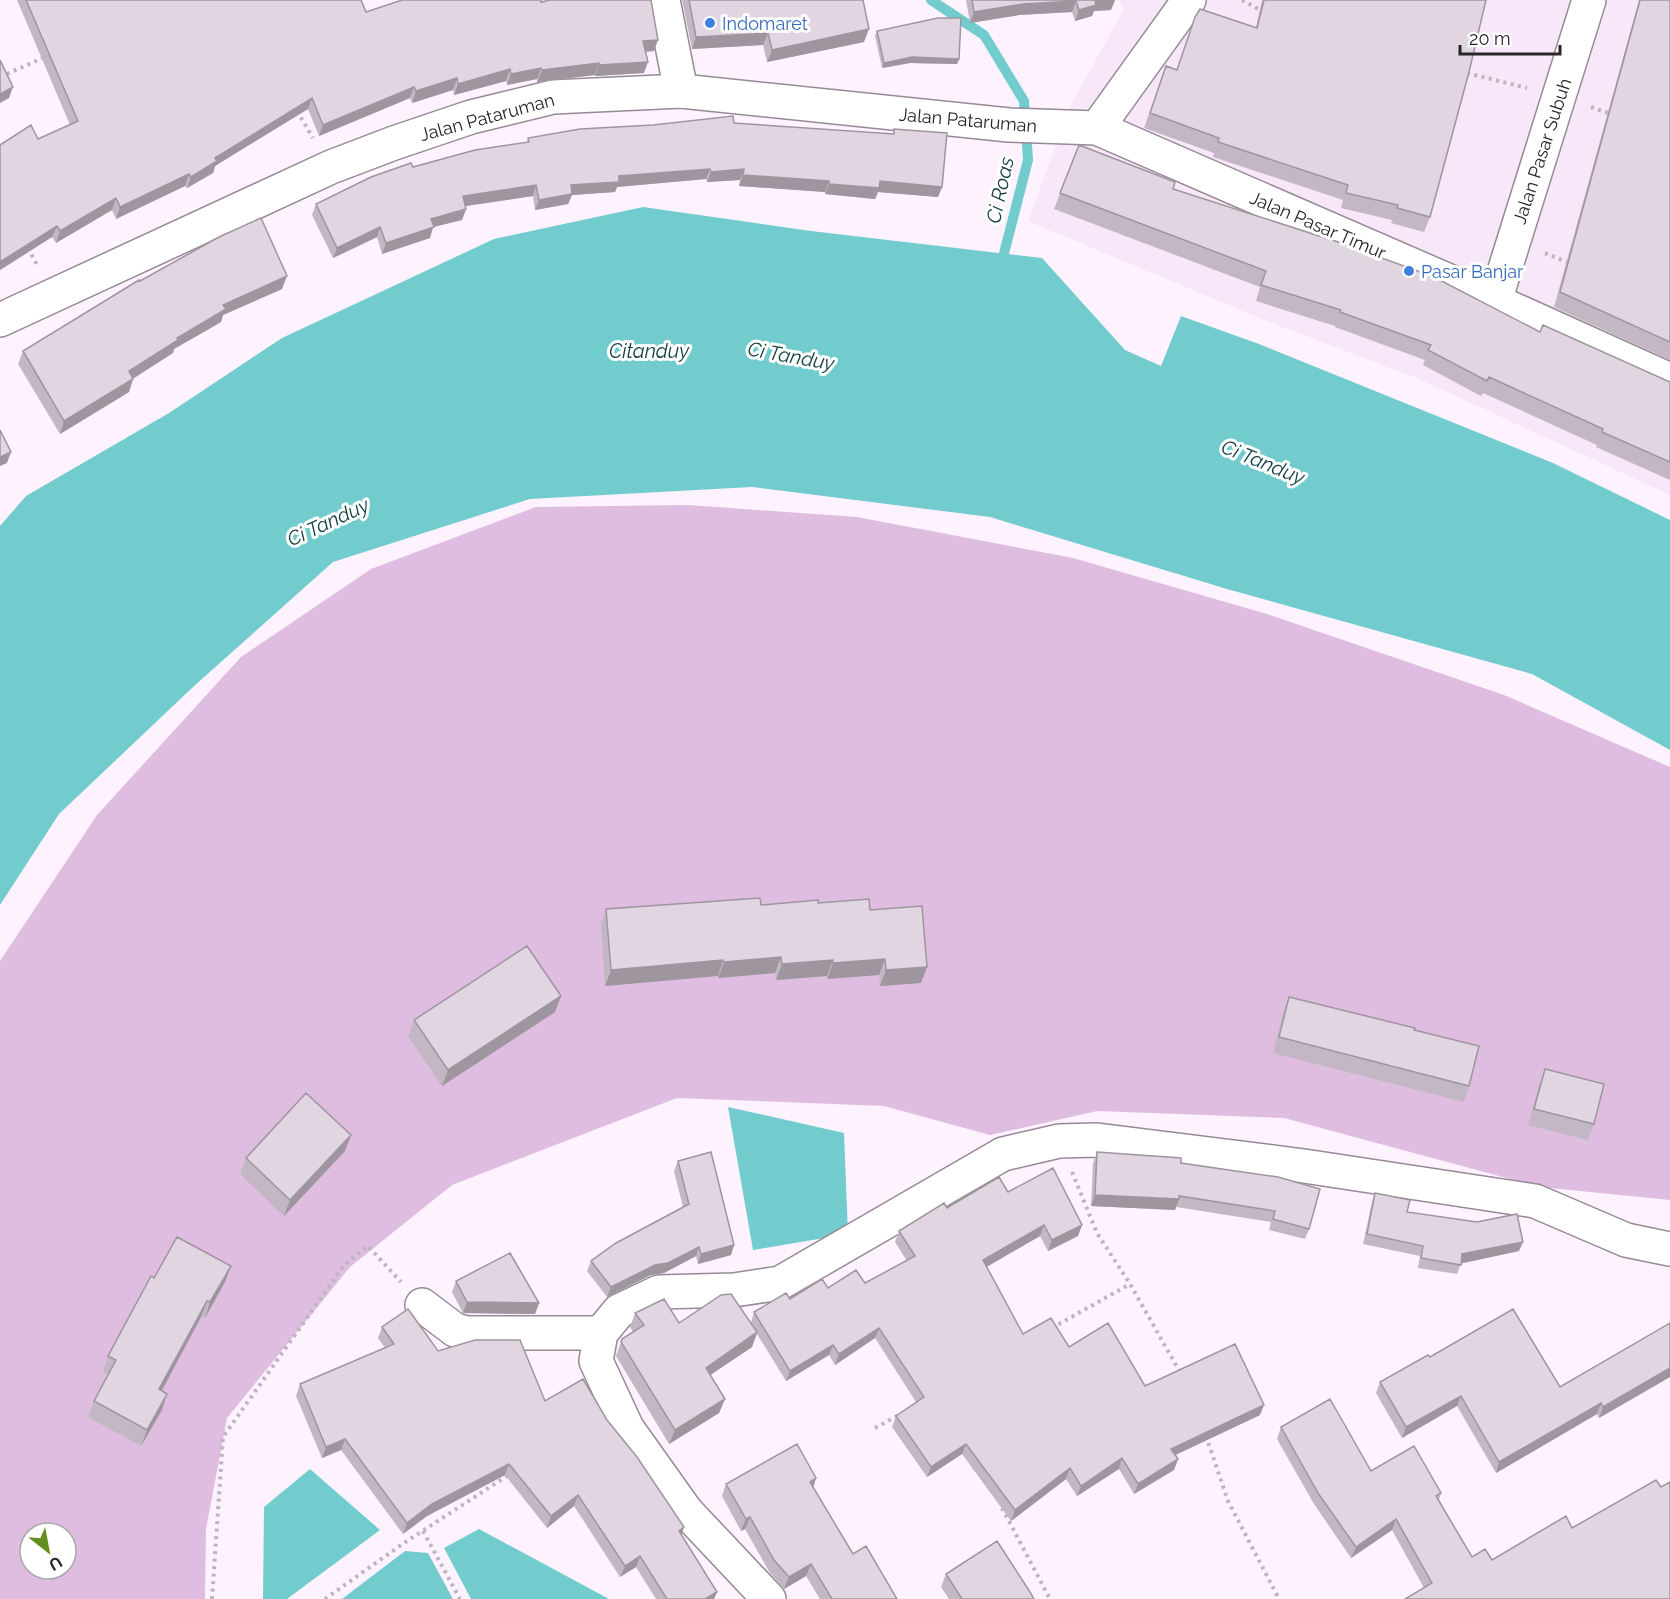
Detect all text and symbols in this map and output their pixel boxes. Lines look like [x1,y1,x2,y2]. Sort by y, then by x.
place label: Indomaret [722,13,808,34]
marker: Indomaret [703,16,717,30]
scale bar [1460,18,1560,56]
text: 20 m [1469,28,1511,49]
street label: Jalan Pasar Subuh [1509,76,1575,226]
street label: Jalan Pataruman [417,89,557,145]
street label: Jalan Pataruman [898,103,1038,137]
water label: Ci Roas [981,154,1019,225]
street label: Jalan Pasar Timur [1247,187,1390,263]
place label: Pasar Banjar [1421,261,1524,282]
marker: Pasar Banjar [1402,264,1416,278]
water label: Ci Tanduy [746,337,837,376]
water label: Citanduy [609,339,690,363]
water label: Ci Tanduy [1218,434,1309,490]
water label: Ci Tanduy [283,492,374,551]
north arrow [18,1521,78,1581]
text: U [45,1552,66,1575]

